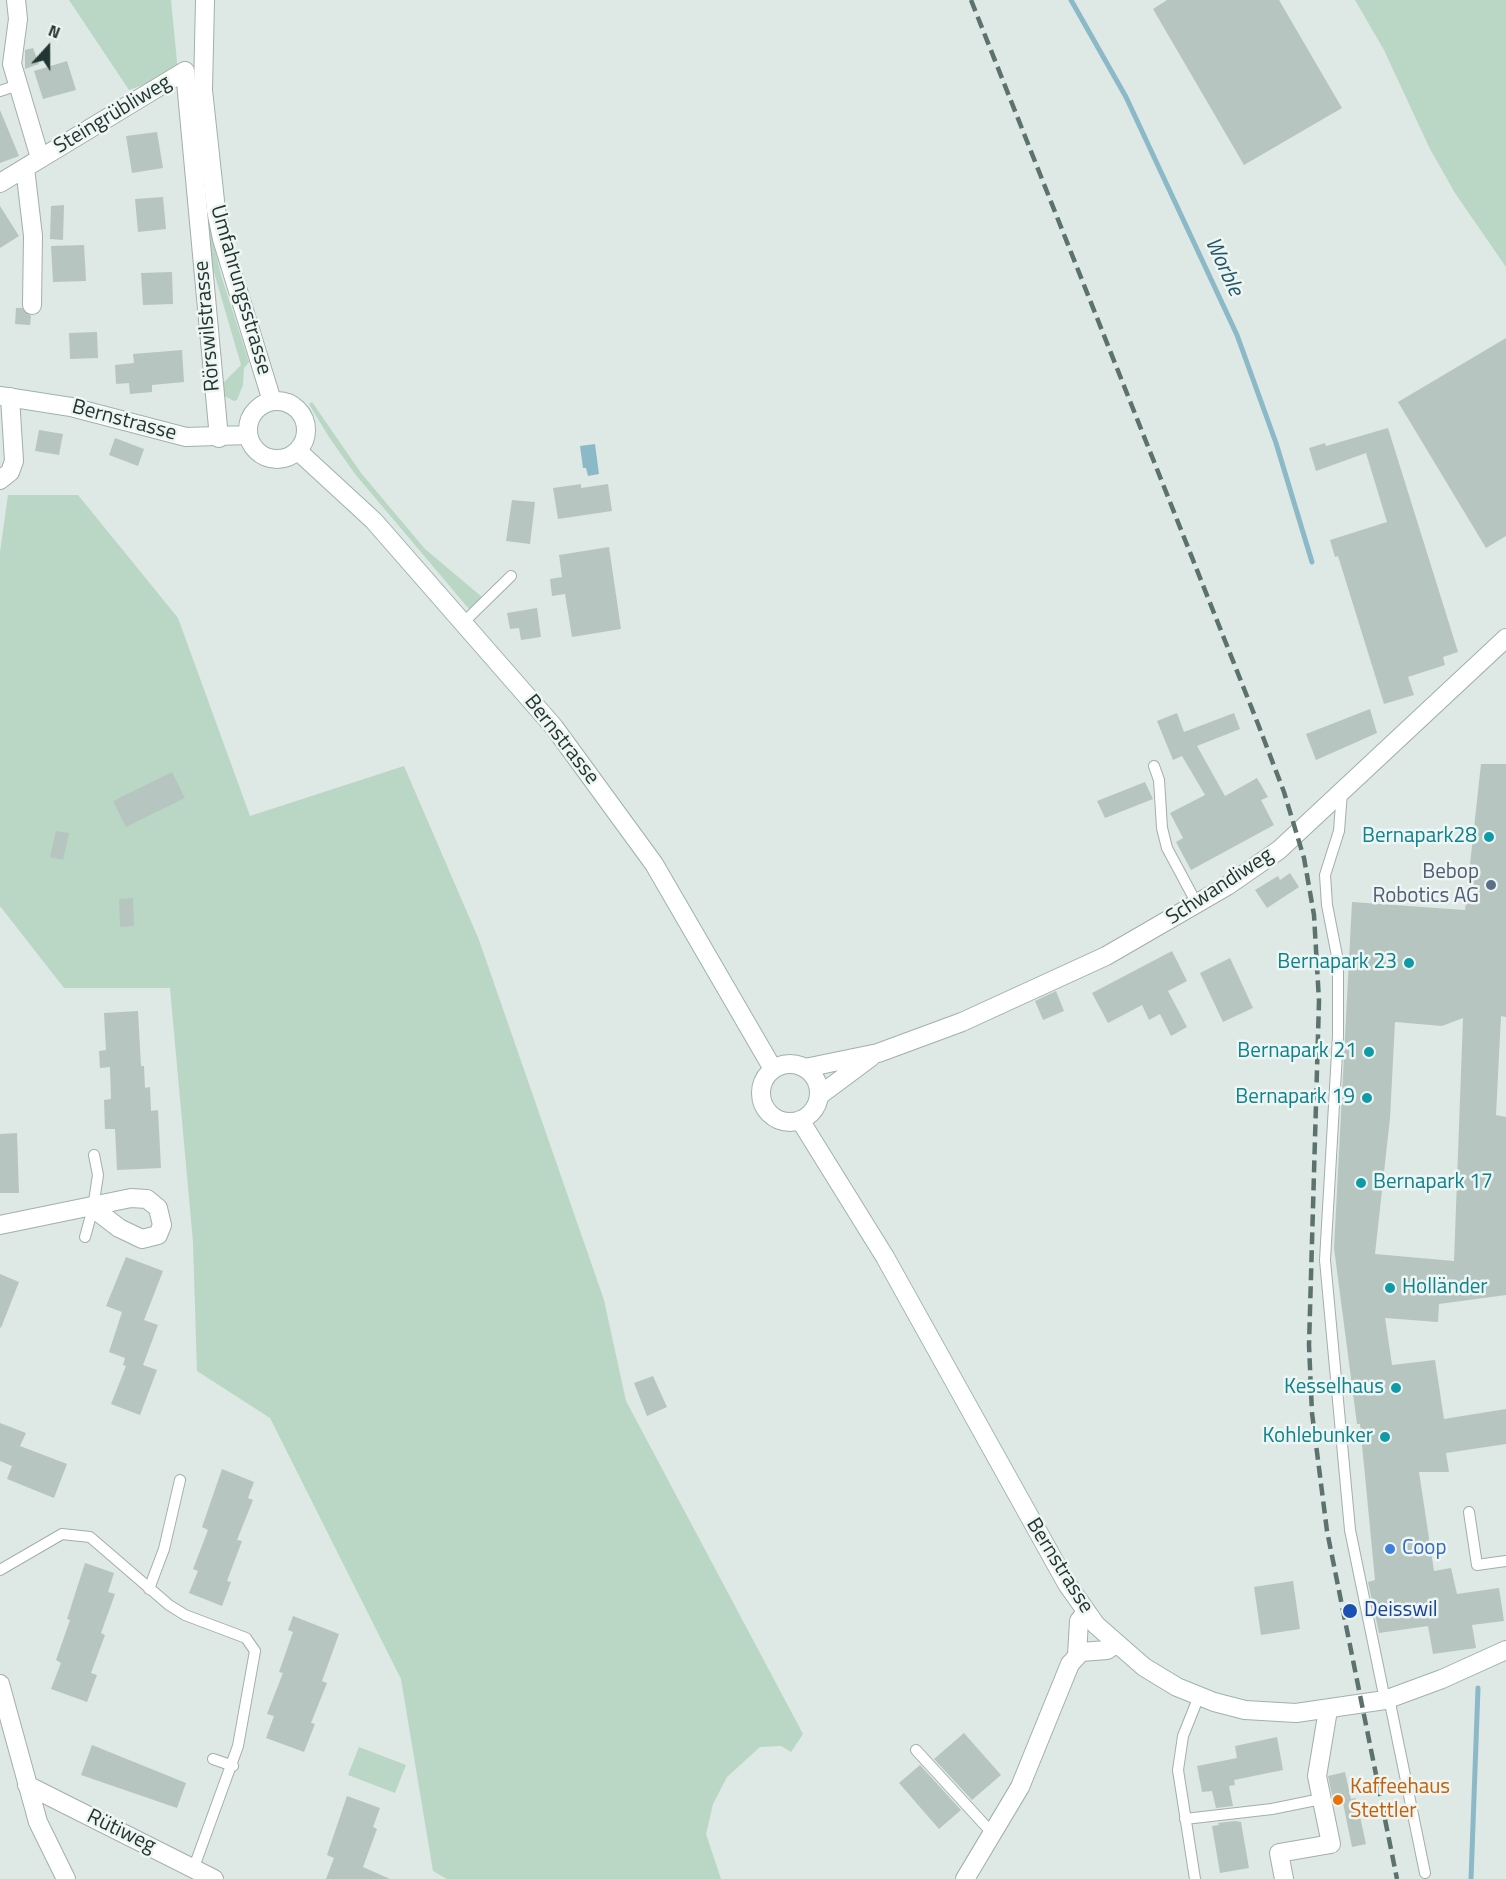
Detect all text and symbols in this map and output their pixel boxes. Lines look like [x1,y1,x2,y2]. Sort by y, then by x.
north arrow [18,18,78,78]
text: N [45,18,64,44]
street label: Steingrübliweg [50,70,176,160]
street label: Umfahrungsstrasse [204,202,276,378]
water label: Worble [1198,234,1248,300]
street label: Rörswilstrasse [190,260,226,392]
street label: Bernstrasse [69,395,179,447]
street label: Bernstrasse [518,690,604,790]
place label: Bernapark28 [1362,824,1477,850]
marker: Bernapark28 [1482,830,1496,844]
street label: Schwandiweg [1162,843,1278,931]
place label: Bebop Robotics AG [1372,860,1479,910]
marker: Bebop Robotics AG [1484,878,1498,892]
place label: Bernapark 23 [1277,950,1397,976]
marker: Bernapark 23 [1402,956,1416,970]
place label: Bernapark 21 [1237,1039,1357,1065]
marker: Bernapark 21 [1362,1045,1376,1059]
place label: Bernapark 19 [1235,1085,1355,1111]
marker: Bernapark 19 [1360,1091,1374,1105]
place label: Bernapark 17 [1373,1170,1493,1196]
marker: Bernapark 17 [1354,1176,1368,1190]
place label: Holländer [1402,1275,1488,1301]
marker: Holländer [1383,1281,1397,1295]
place label: Kesselhaus [1284,1375,1384,1401]
marker: Kesselhaus [1389,1381,1403,1395]
place label: Kohlebunker [1262,1424,1373,1450]
marker: Kohlebunker [1378,1430,1392,1444]
street label: Bernstrasse [1020,1514,1098,1618]
place label: Coop [1402,1536,1446,1562]
marker: Coop [1383,1542,1397,1556]
place label: Deisswil [1364,1598,1438,1624]
marker: Deisswil [1341,1602,1359,1620]
place label: Kaffeehaus Stettler [1350,1775,1450,1825]
marker: Kaffeehaus Stettler [1331,1793,1345,1807]
street label: Rütiweg [83,1805,159,1859]

